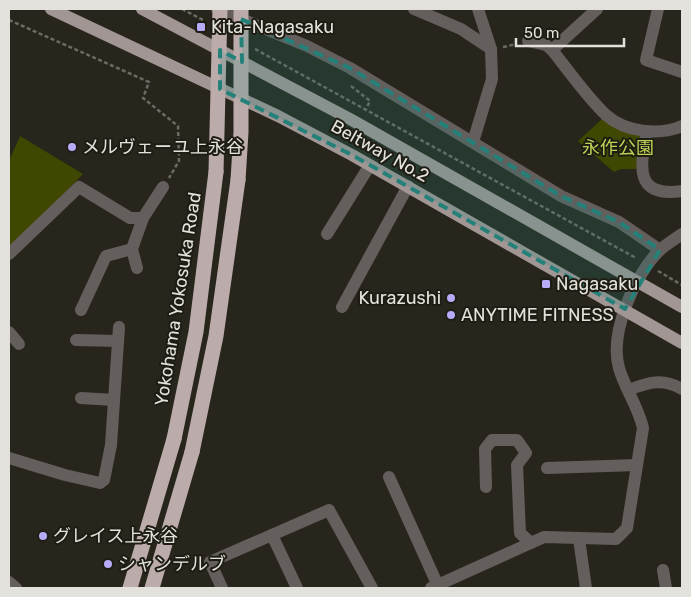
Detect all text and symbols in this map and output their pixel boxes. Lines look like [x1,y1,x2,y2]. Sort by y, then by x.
scale bar [516,15,624,47]
place label: Kita-Nagasaku [211,16,334,38]
marker: Kita-Nagasaku [195,21,207,33]
text: 50 m [524,24,559,42]
street label: Beltway No.2 [327,115,433,187]
place label: メルヴェーユ上永谷 [82,136,244,158]
park label: 永作公園 [582,137,654,159]
marker: メルヴェーユ上永谷 [66,141,78,153]
street label: Yokohama Yokosuka Road [150,191,206,407]
place label: Nagasaku [556,273,638,295]
marker: Nagasaku [540,278,552,290]
place label: Kurazushi [359,287,441,309]
marker: Kurazushi [445,292,457,304]
place label: ANYTIME FITNESS [461,304,614,326]
marker: ANYTIME FITNESS [445,309,457,321]
place label: グレイス上永谷 [53,525,178,547]
marker: グレイス上永谷 [37,530,49,542]
place label: シャンデルブ [118,553,226,575]
marker: シャンデルブ [102,558,114,570]

